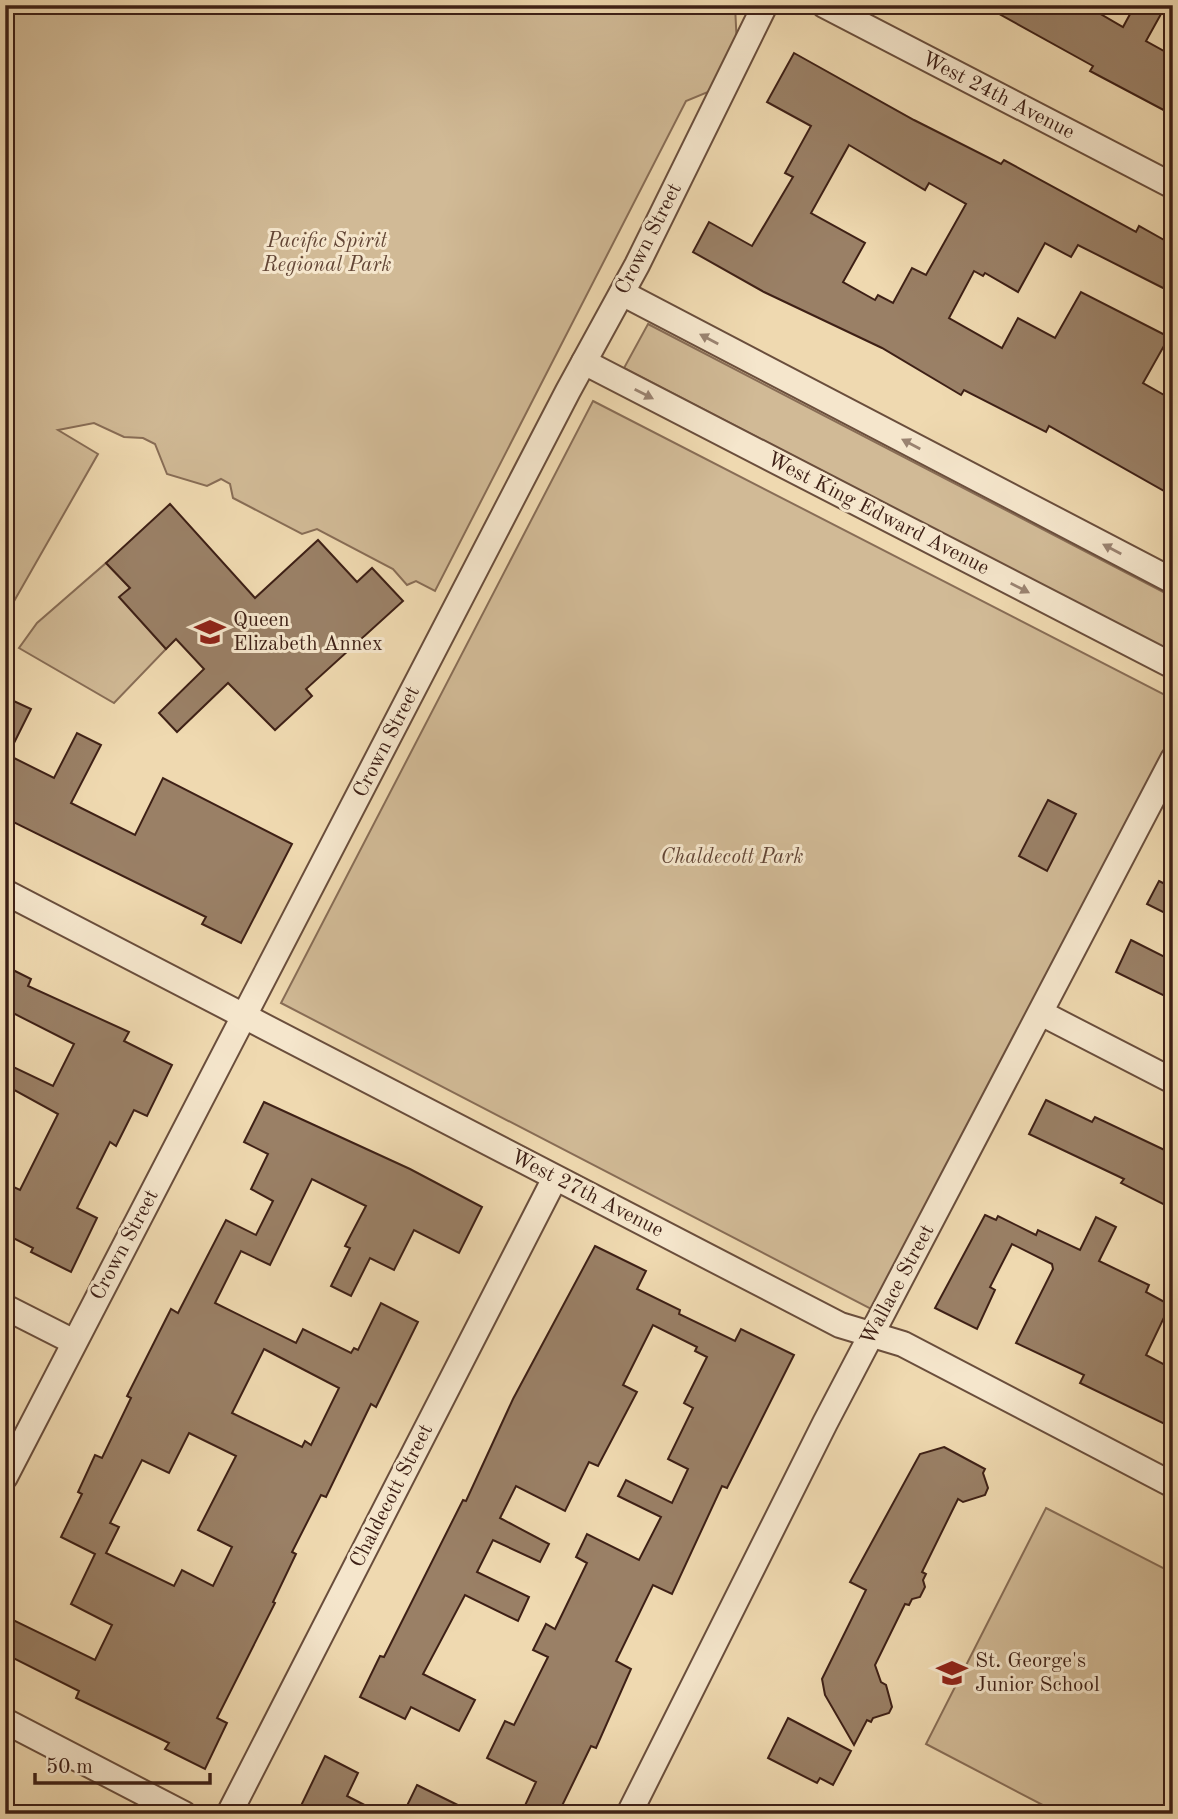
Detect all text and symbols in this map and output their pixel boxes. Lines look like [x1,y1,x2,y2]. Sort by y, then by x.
street label: West 24th Avenue [918,48,1078,144]
street label: Crown Street [612,180,686,298]
park label: Pacific Spirit Regional Park [261,231,392,276]
one-way arrow [699,333,719,344]
one-way arrow [634,388,654,399]
one-way arrow [901,438,920,450]
street label: West King Edward Avenue [764,449,992,579]
one-way arrow [1102,544,1122,555]
one-way arrow [1011,581,1031,593]
place label: Queen Elizabeth Annex [233,610,383,655]
school or university icon: Queen Elizabeth Annex [193,615,227,649]
street label: Crown Street [350,683,424,801]
park label: Chaldecott Park [660,847,804,868]
street label: West 27th Avenue [507,1146,667,1242]
street label: Crown Street [87,1186,163,1304]
street label: Wallace Street [857,1221,939,1349]
street label: Chaldecott Street [347,1421,437,1571]
place label: St. George's Junior School [975,1651,1100,1696]
school or university icon: St. George's Junior School [935,1656,969,1690]
scale bar [35,1742,210,1786]
text: 50 m [46,1757,93,1778]

